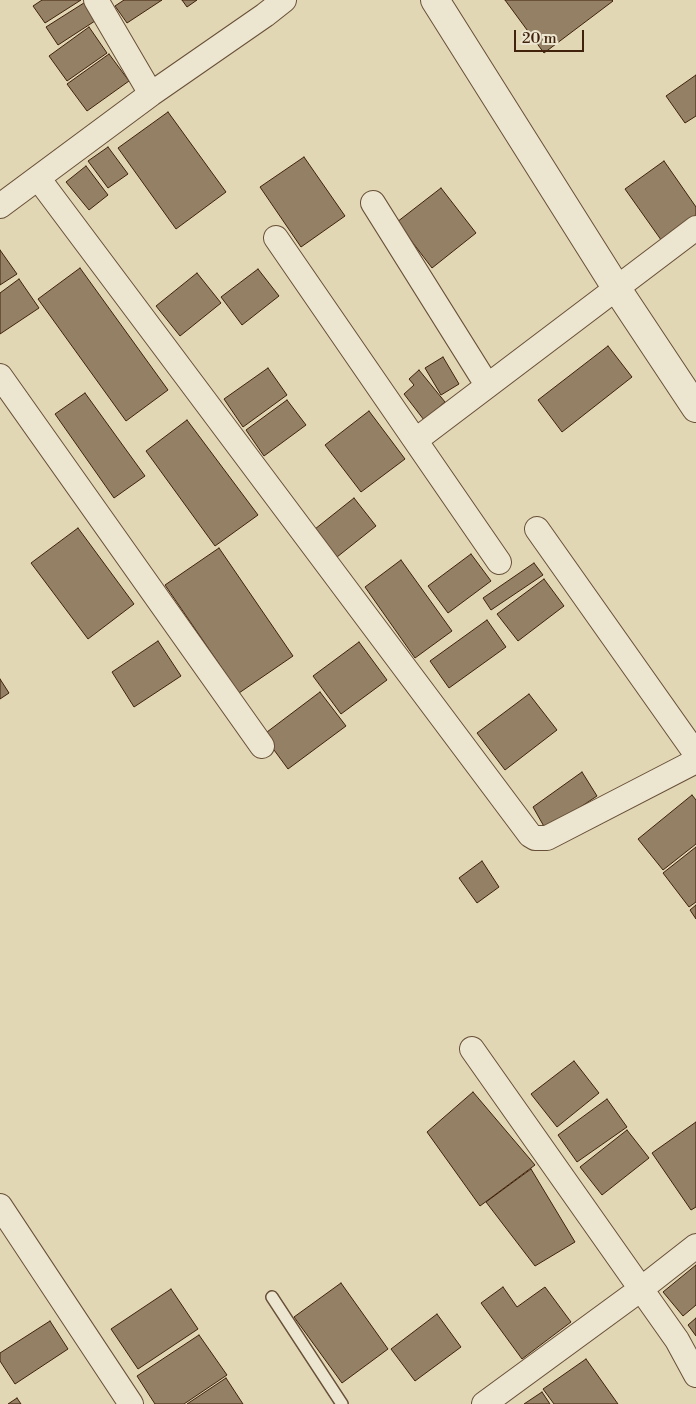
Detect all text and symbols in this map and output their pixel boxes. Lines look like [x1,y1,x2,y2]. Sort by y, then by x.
scale bar [516,20,586,52]
text: 20 m [522,29,557,48]

